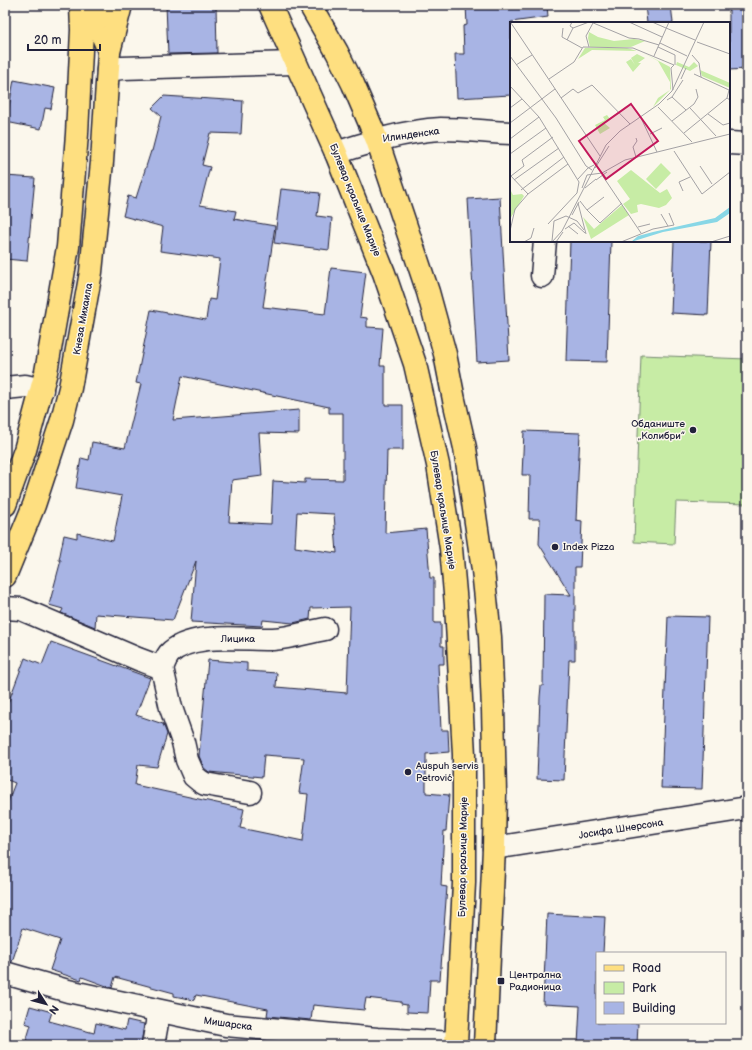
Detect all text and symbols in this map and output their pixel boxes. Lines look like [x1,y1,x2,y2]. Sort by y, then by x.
inset map [510,22,730,242]
scale bar [28,26,100,52]
text: 20 m [34,33,61,48]
street label: Илинденска [382,125,440,145]
street label: Булевар краљице Марије [327,142,383,258]
street label: Кнеза Михаила [71,282,95,356]
place label: Обданиште „Колибри” [631,418,685,442]
marker: Обданиште „Колибри” [688,425,698,435]
street label: Булевар краљице Марије [428,450,458,571]
place label: Index Pizza [563,541,615,553]
marker: Index Pizza [550,542,560,552]
street label: Лицика [220,633,255,645]
place label: Auspuh servis Petrović [416,760,479,784]
marker: Auspuh servis Petrović [403,767,413,777]
street label: Булевар краљице Марије [456,796,470,917]
street label: Јосифа Шнерсона [578,816,664,842]
legend [596,952,726,1024]
text: Road [632,961,661,976]
place label: Централна Радионица [509,969,561,993]
marker: Централна Радионица [496,976,506,986]
text: Park [632,981,656,996]
north arrow [26,984,66,1024]
text: Building [632,1001,676,1016]
text: N [46,1002,61,1017]
street label: Мишарска [203,1015,253,1033]

